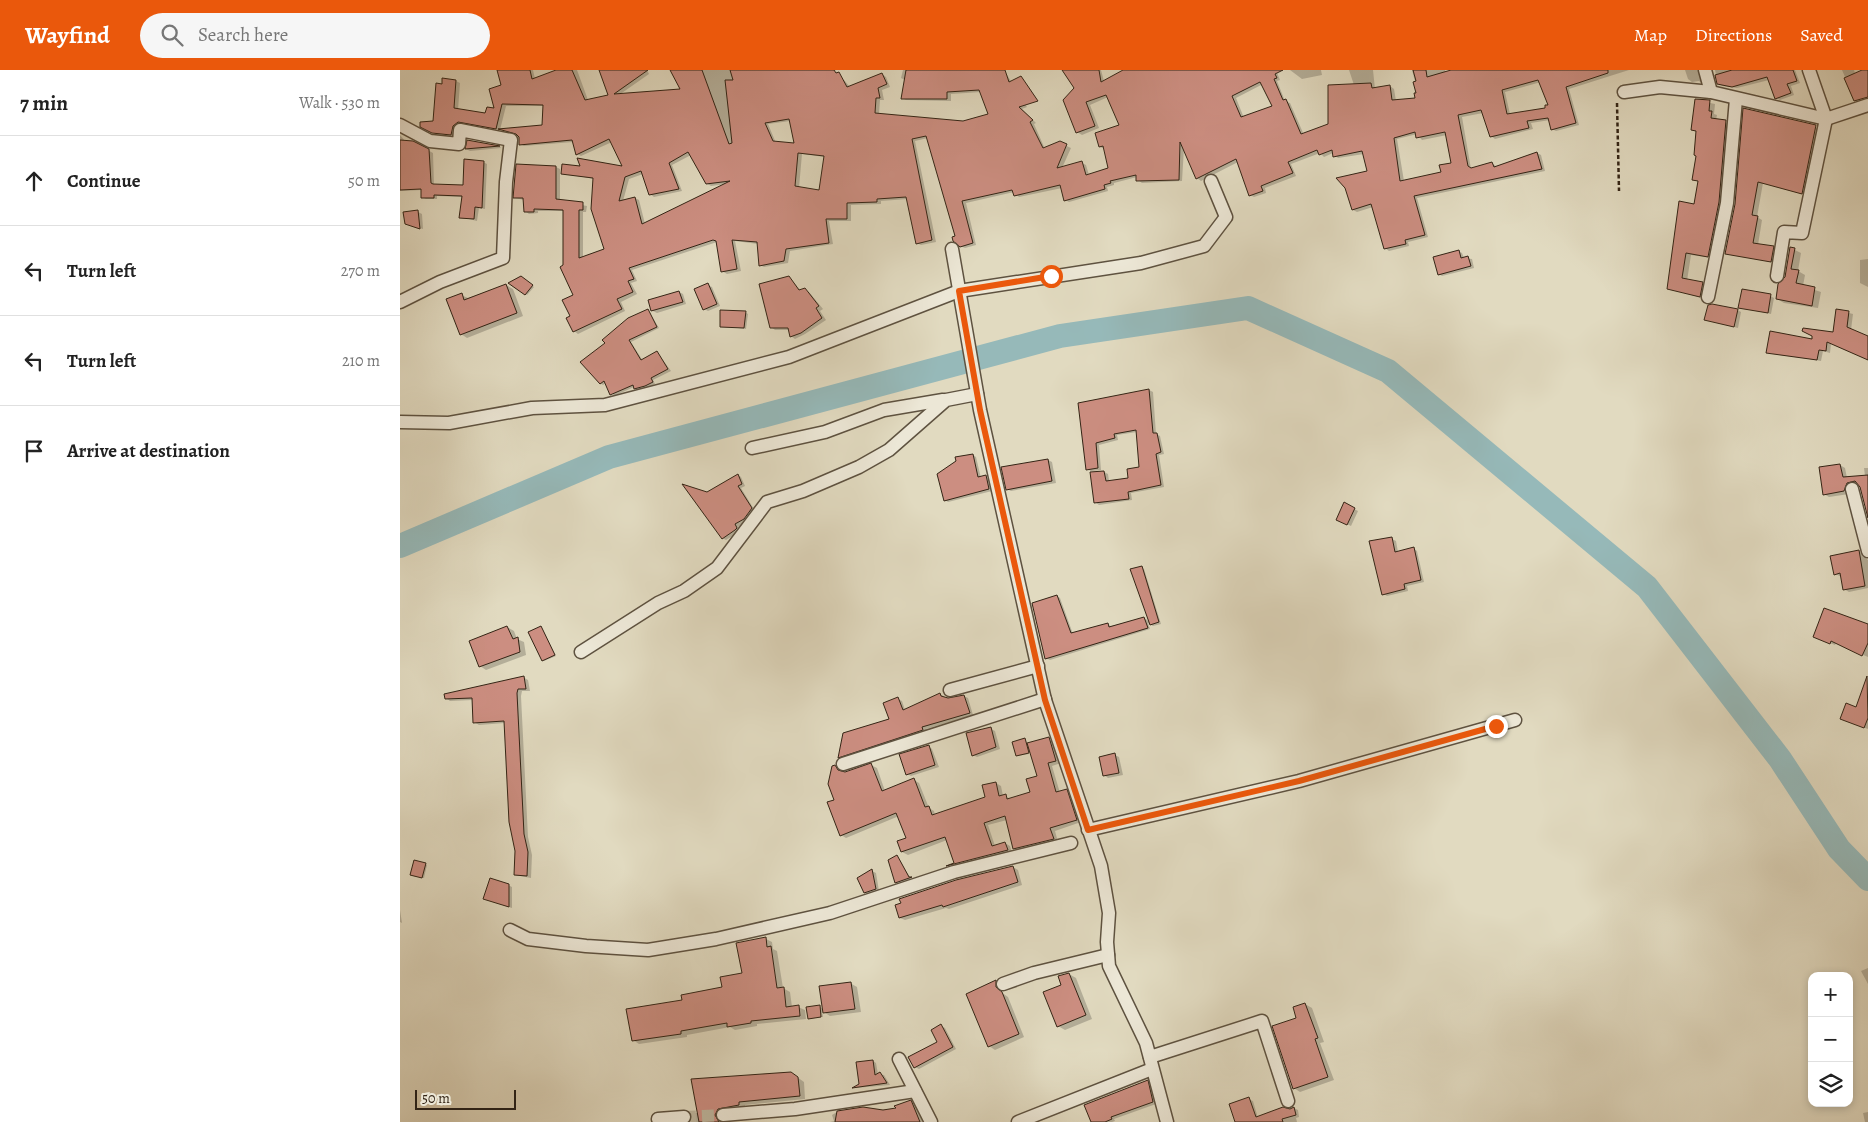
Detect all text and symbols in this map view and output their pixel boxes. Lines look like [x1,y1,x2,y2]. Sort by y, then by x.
search box [140,13,490,58]
text: Wayfind [25,19,110,51]
icon: search [158,21,186,49]
text: Search here [198,22,288,48]
text: Map [1634,23,1667,47]
text: Directions [1695,23,1772,47]
text: Saved [1800,23,1843,47]
text: 7 min [20,89,68,117]
text: Walk · 530 m [299,92,380,114]
icon: ahead [20,167,48,195]
text: Continue [67,168,141,194]
text: 50 m [348,170,380,192]
icon: left [20,257,48,285]
text: Turn left [67,258,136,284]
text: 270 m [341,260,380,282]
route start [1040,265,1063,288]
icon: left [20,347,48,375]
text: Turn left [67,348,136,374]
text: 210 m [342,350,380,372]
icon: arrive [20,437,48,465]
text: Arrive at destination [67,438,230,464]
route end [1485,715,1508,738]
map controls [1808,972,1853,1107]
button: + [1808,972,1853,1017]
button: − [1808,1017,1853,1062]
button: layers [1808,1062,1853,1107]
scale bar [415,1087,516,1110]
text: 50 m [422,1089,450,1108]

